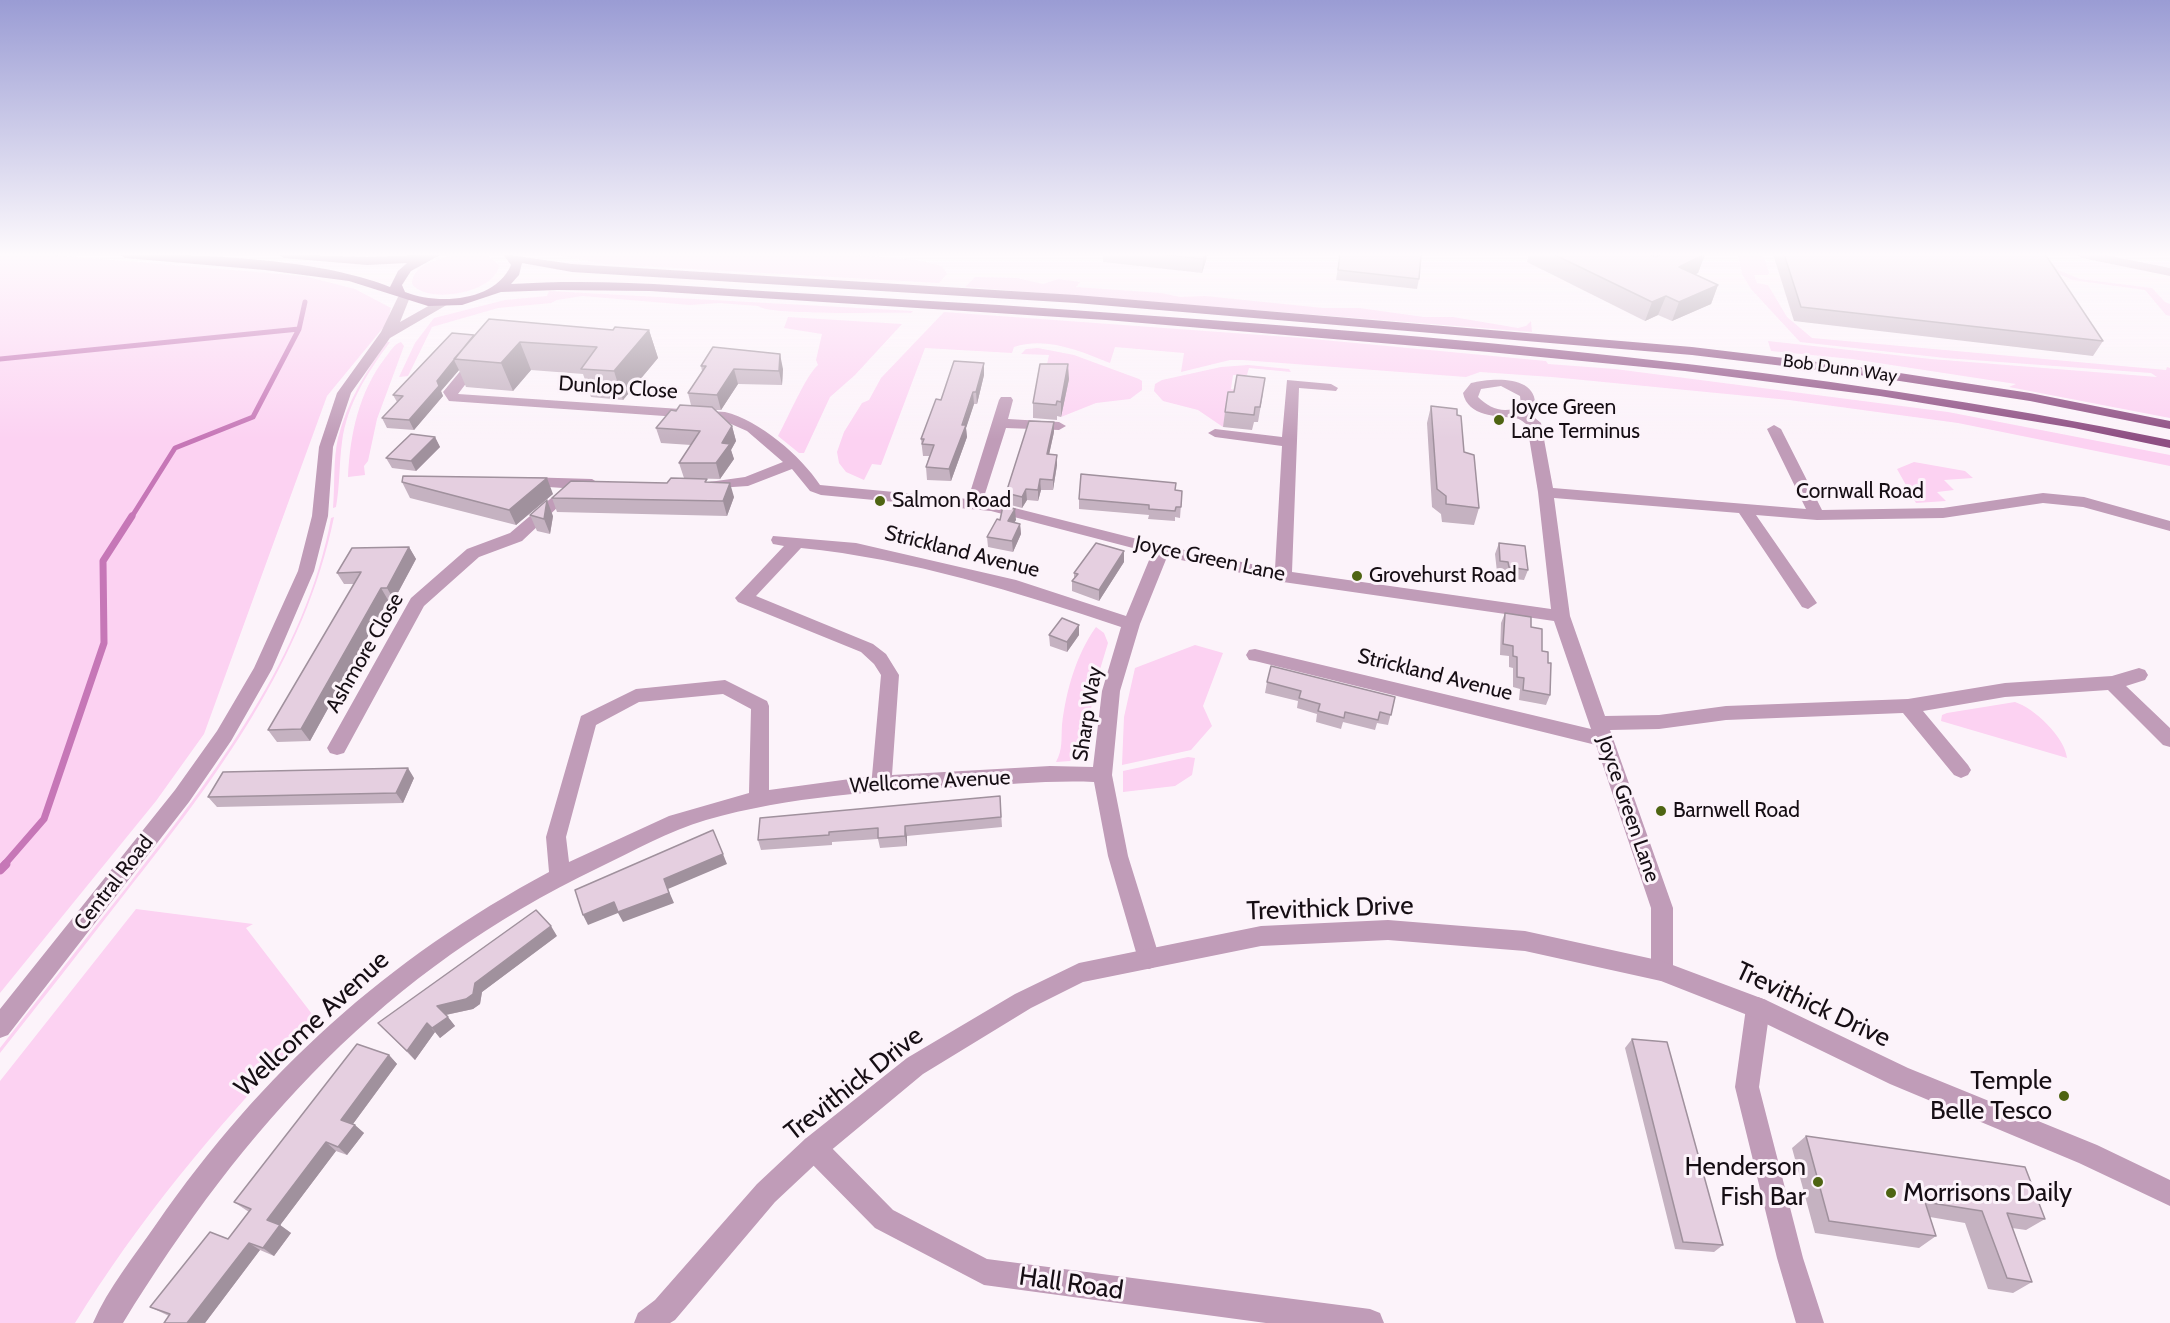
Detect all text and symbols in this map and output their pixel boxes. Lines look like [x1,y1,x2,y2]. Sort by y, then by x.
street label: Bob Dunn Way [1782,350,1898,388]
street label: Dunlop Close [558,371,678,405]
place label: Joyce Green Lane Terminus [1511,395,1640,445]
marker: Joyce Green Lane Terminus [1492,413,1506,427]
street label: Cornwall Road [1796,479,1924,505]
place label: Salmon Road [892,488,1011,514]
marker: Salmon Road [873,494,887,508]
street label: Strickland Avenue [882,521,1042,583]
street label: Joyce Green Lane [1133,531,1287,587]
place label: Grovehurst Road [1369,563,1517,589]
marker: Grovehurst Road [1350,569,1364,583]
street label: Ashmore Close [321,589,409,717]
street label: Strickland Avenue [1355,644,1515,706]
street label: Sharp Way [1068,665,1108,763]
street label: Joyce Green Lane [1591,733,1665,885]
street label: Wellcome Avenue [849,765,1011,799]
place label: Barnwell Road [1673,798,1800,824]
marker: Barnwell Road [1654,804,1668,818]
street label: Central Road [69,830,159,936]
street label: Trevithick Drive [1246,890,1414,928]
street label: Wellcome Avenue [228,945,396,1103]
street label: Trevithick Drive [1731,956,1895,1054]
street label: Trevithick Drive [779,1020,929,1148]
place label: Temple Belle Tesco [1930,1065,2052,1126]
marker: Temple Belle Tesco [2057,1089,2071,1103]
place label: Henderson Fish Bar [1685,1151,1806,1212]
marker: Henderson Fish Bar [1811,1175,1825,1189]
place label: Morrisons Daily [1903,1177,2072,1209]
marker: Morrisons Daily [1884,1186,1898,1200]
street label: Hall Road [1017,1261,1125,1307]

